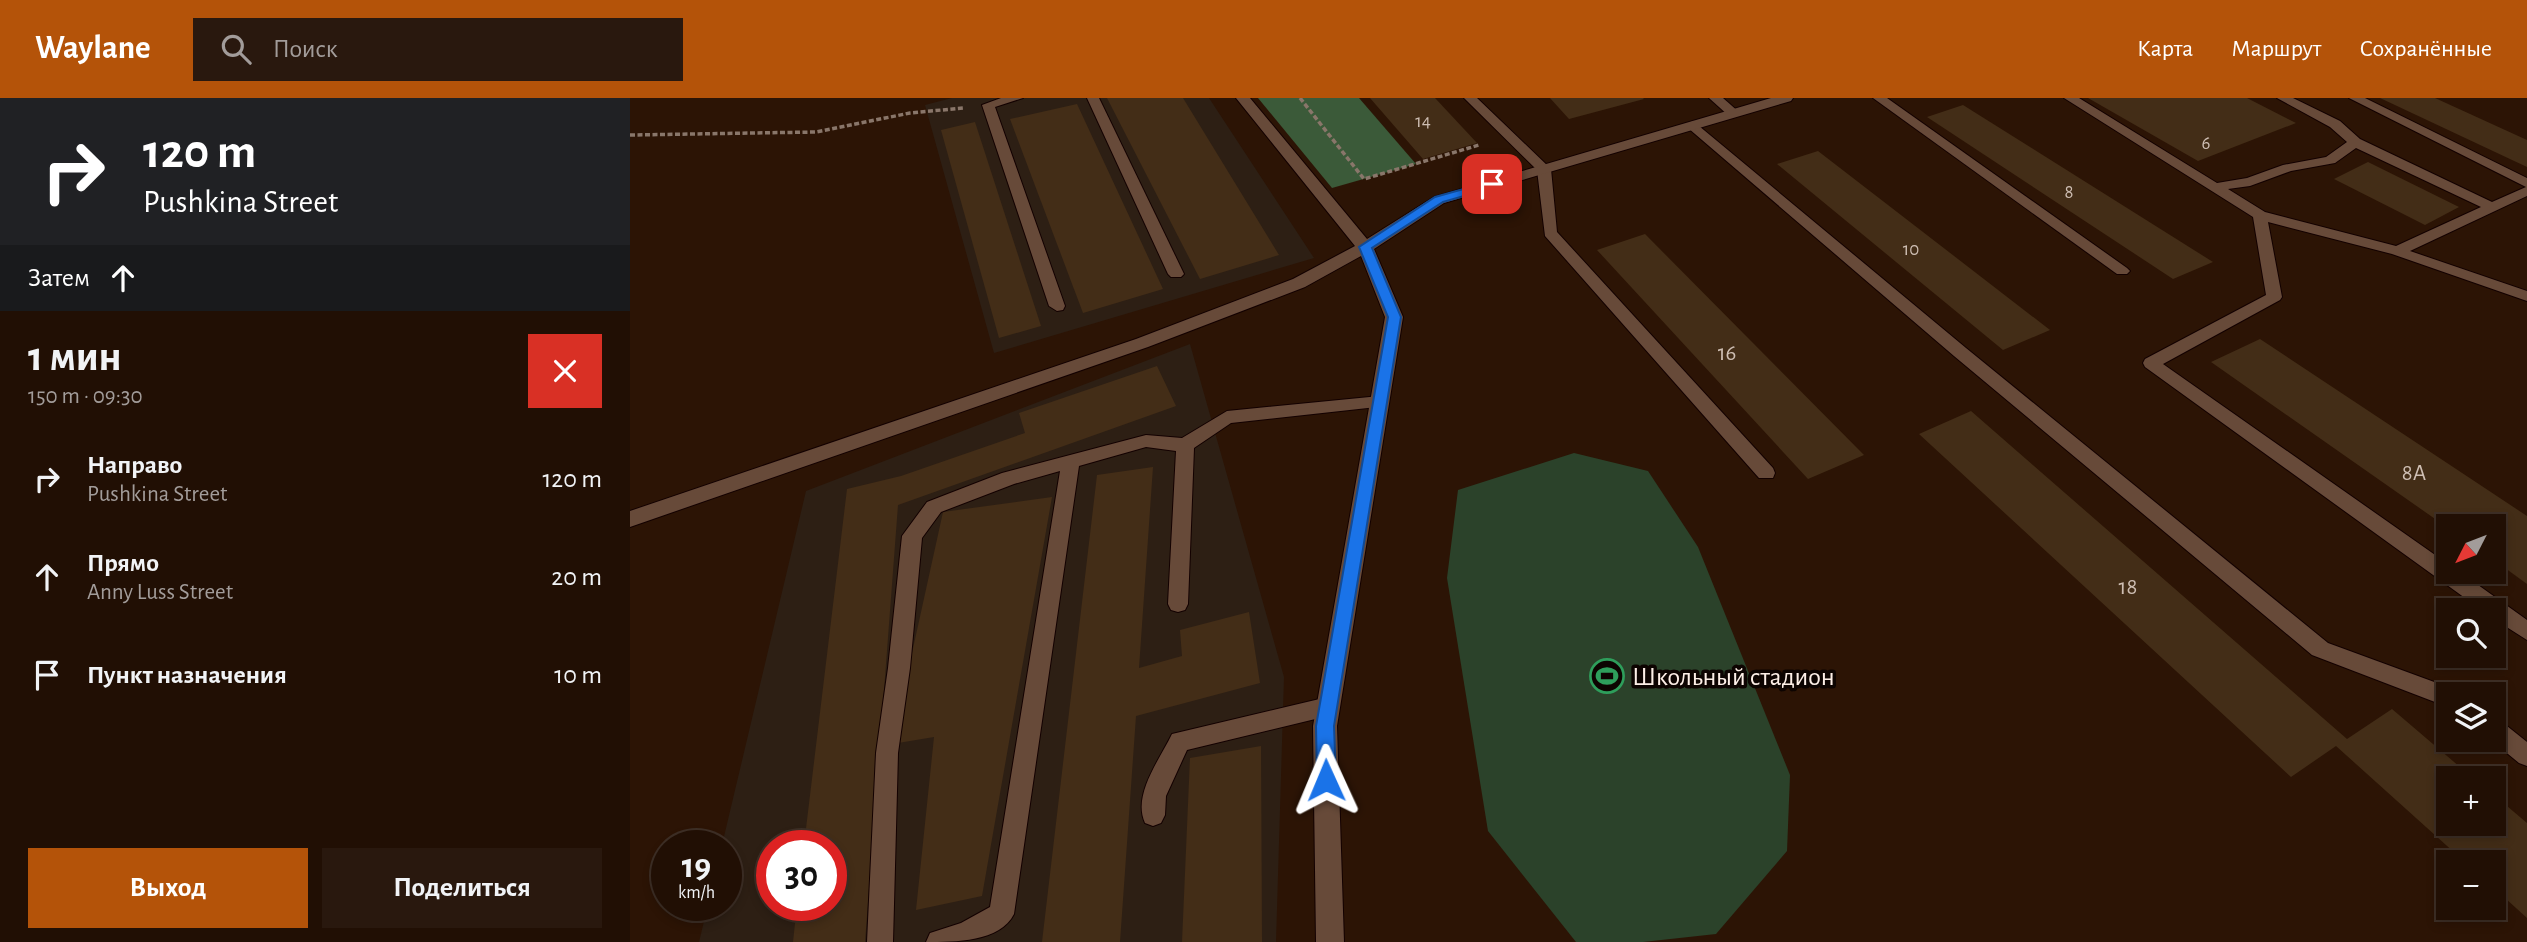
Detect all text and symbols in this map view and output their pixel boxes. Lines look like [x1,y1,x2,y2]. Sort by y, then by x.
search box [193,18,683,81]
icon: search [217,30,255,68]
text: Waylane [35,32,151,65]
text: Поиск [273,36,338,62]
text: Карта [2137,37,2193,61]
text: Маршрут [2231,37,2321,61]
text: Сохранённые [2359,37,2492,61]
house number: 14 [1415,112,1431,131]
icon: right [28,126,119,217]
text: 120 m [143,128,256,177]
house number: 6 [2202,134,2211,153]
pin [1462,154,1522,214]
icon: arrive [1473,165,1511,203]
house number: 8 [2064,183,2074,202]
text: Pushkina Street [143,186,338,218]
house number: 10 [1903,240,1919,259]
icon: ahead [104,259,142,297]
text: Затем [28,265,90,291]
button: close [528,334,602,408]
text: 1 мин [28,336,122,378]
house number: 16 [1718,342,1736,365]
text: 150 m · 09:30 [28,385,143,408]
text: Направо [87,452,182,478]
icon: right [28,460,66,498]
house number: 8А [2402,462,2426,485]
text: 120 m [542,466,602,492]
text: Pushkina Street [87,483,227,506]
north arrow [2436,514,2506,584]
map controls [2436,514,2506,920]
text: Прямо [87,550,159,576]
icon: ahead [28,558,66,596]
text: 20 m [551,564,602,590]
house number: 18 [2119,576,2137,599]
text: Anny Luss Street [87,581,233,604]
button: search [2436,598,2506,668]
icon: arrive [28,656,66,694]
sports icon: Школьный стадион [1588,657,1626,695]
text: Пункт назначения [87,662,287,688]
text: 10 m [554,662,602,688]
place label: Школьный стадион [1632,664,1835,690]
button: layers [2436,682,2506,752]
position arrow [1289,743,1363,817]
button: + [2436,766,2506,836]
speed limit sign: 30 [756,830,847,921]
button: Выход [28,848,308,928]
button: Поделиться [322,848,602,928]
text: 19 [682,849,711,884]
button: − [2436,850,2506,920]
text: km/h [678,884,715,902]

